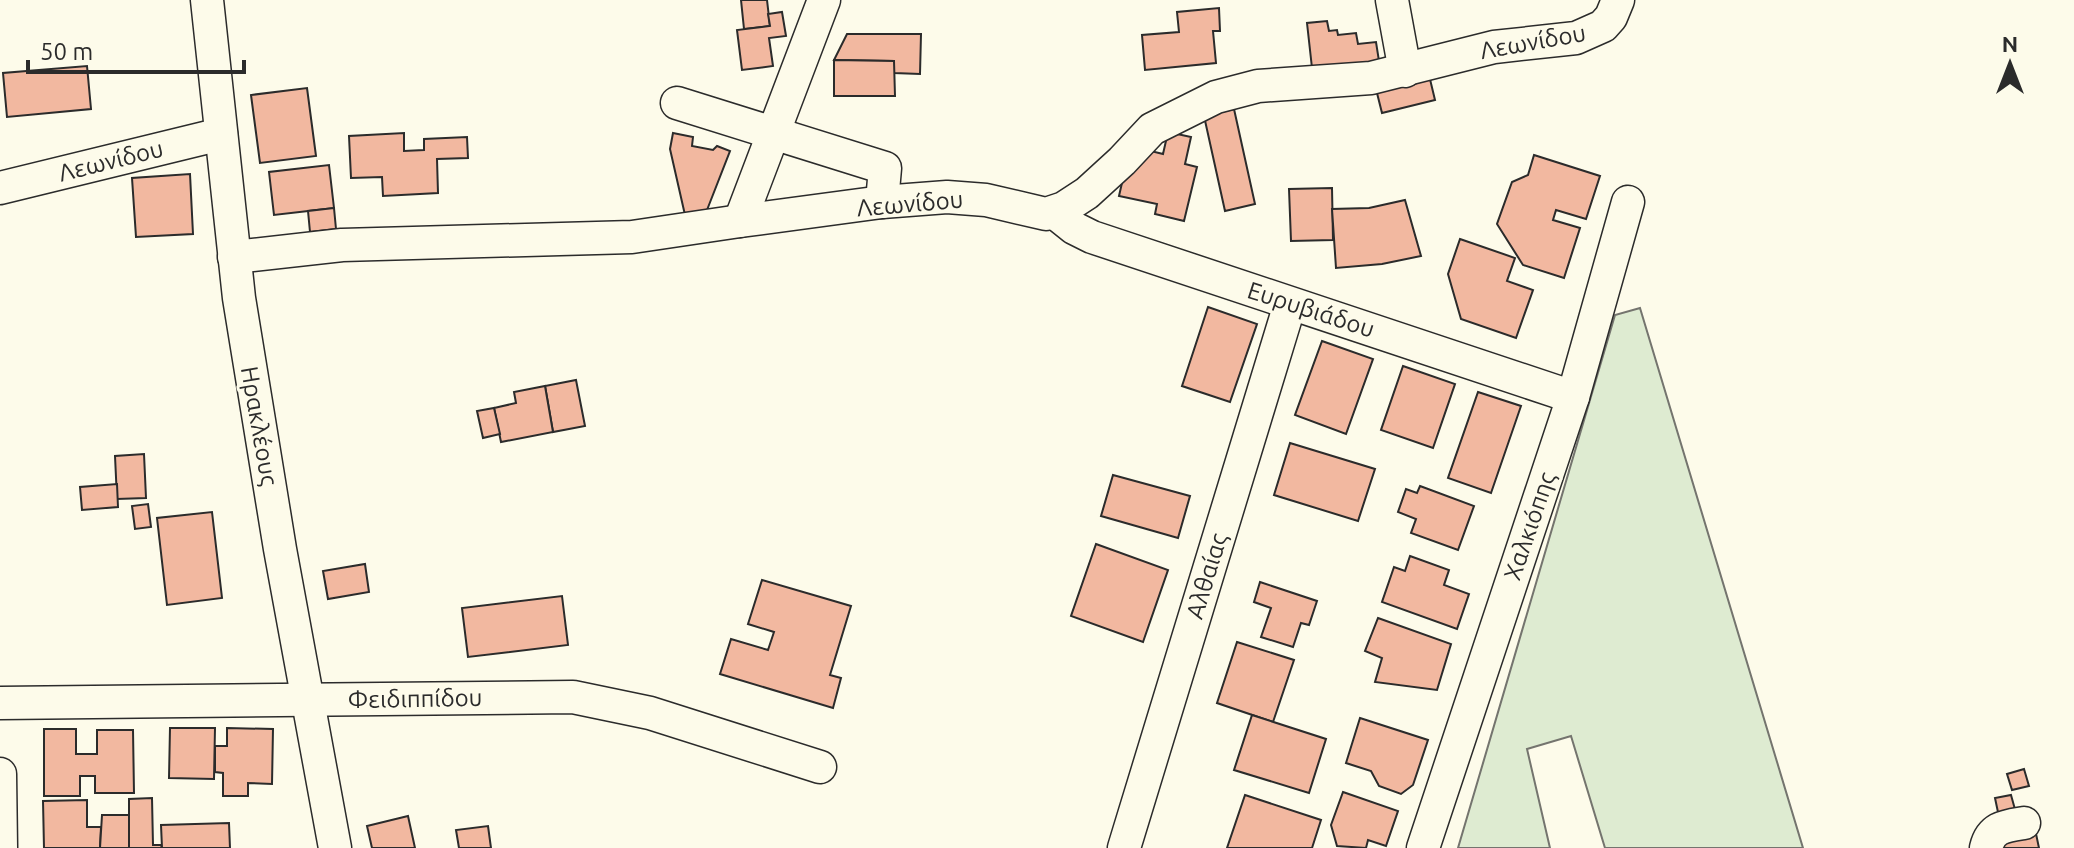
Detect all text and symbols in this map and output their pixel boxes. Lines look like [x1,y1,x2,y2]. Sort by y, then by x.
street label: Λεωνίδου [1478,19,1588,64]
scale bar [28,24,244,74]
north arrow [1970,24,2050,104]
text: N [2002,31,2018,56]
text: 50 m [40,38,93,65]
street label: Λεωνίδου [56,134,166,187]
street label: Λεωνίδου [856,185,964,222]
street label: Ευρυβιάδου [1244,276,1378,343]
street label: Ηρακλέους [236,364,283,488]
street label: Χαλκιόπης [1499,468,1561,583]
street label: Αλθαίας [1181,530,1232,622]
street label: Φειδιππίδου [347,684,483,713]

